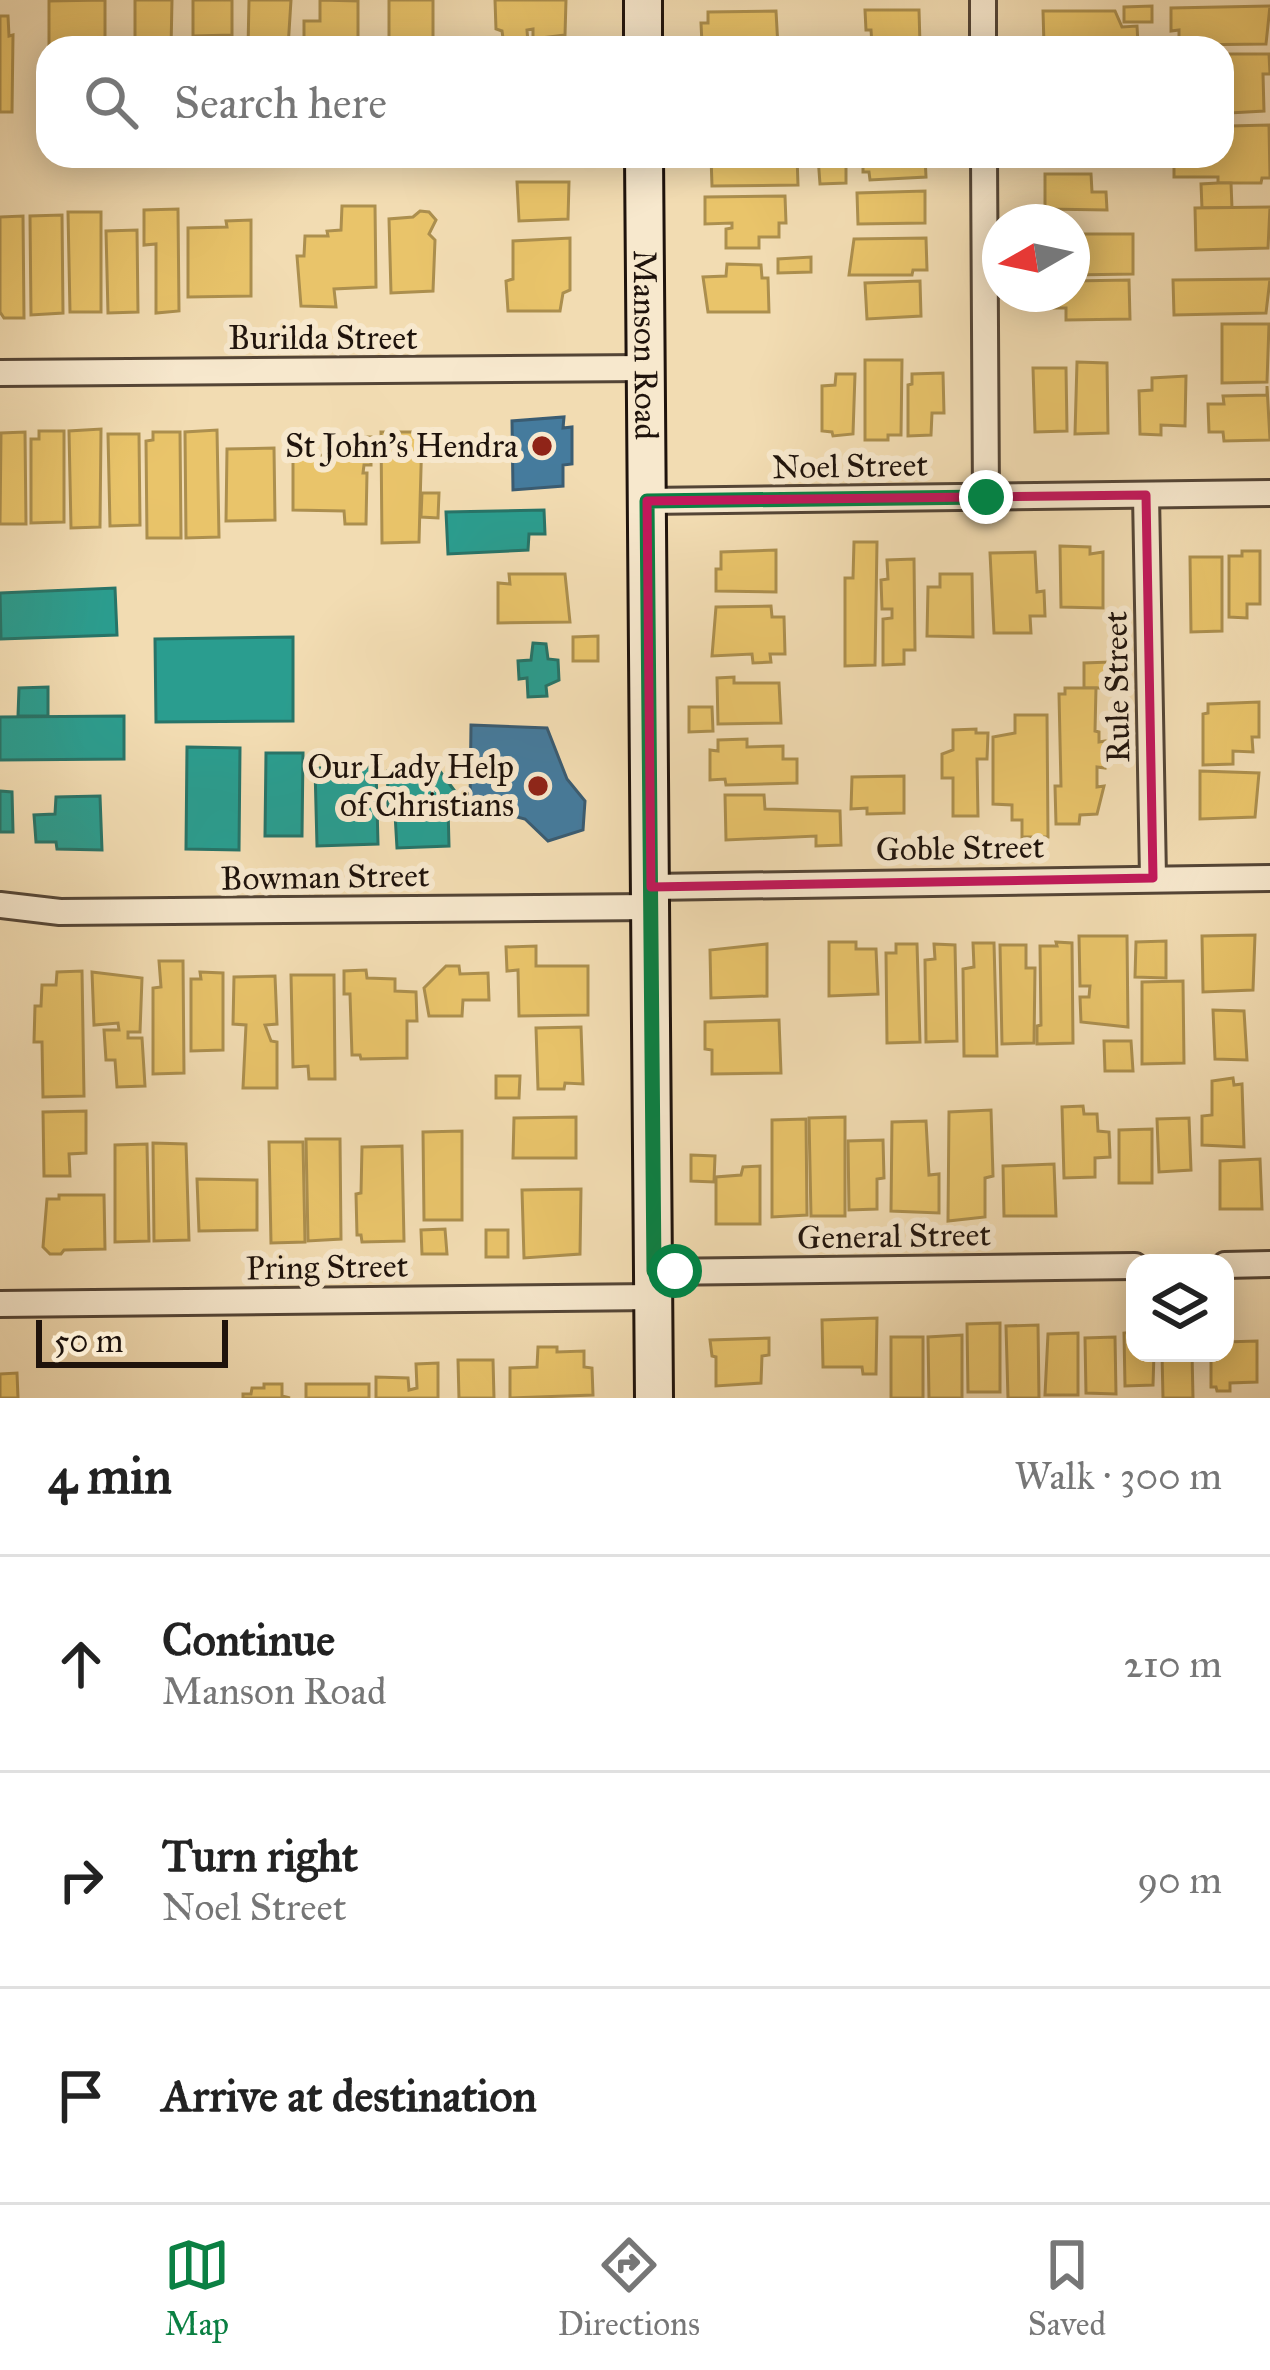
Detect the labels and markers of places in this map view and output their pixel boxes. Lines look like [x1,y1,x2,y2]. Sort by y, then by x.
place label: St John's Hendra [285,426,518,467]
marker: St John's Hendra [529,433,555,459]
place label: Our Lady Help of Christians [307,747,514,825]
marker: Our Lady Help of Christians [525,773,551,799]

